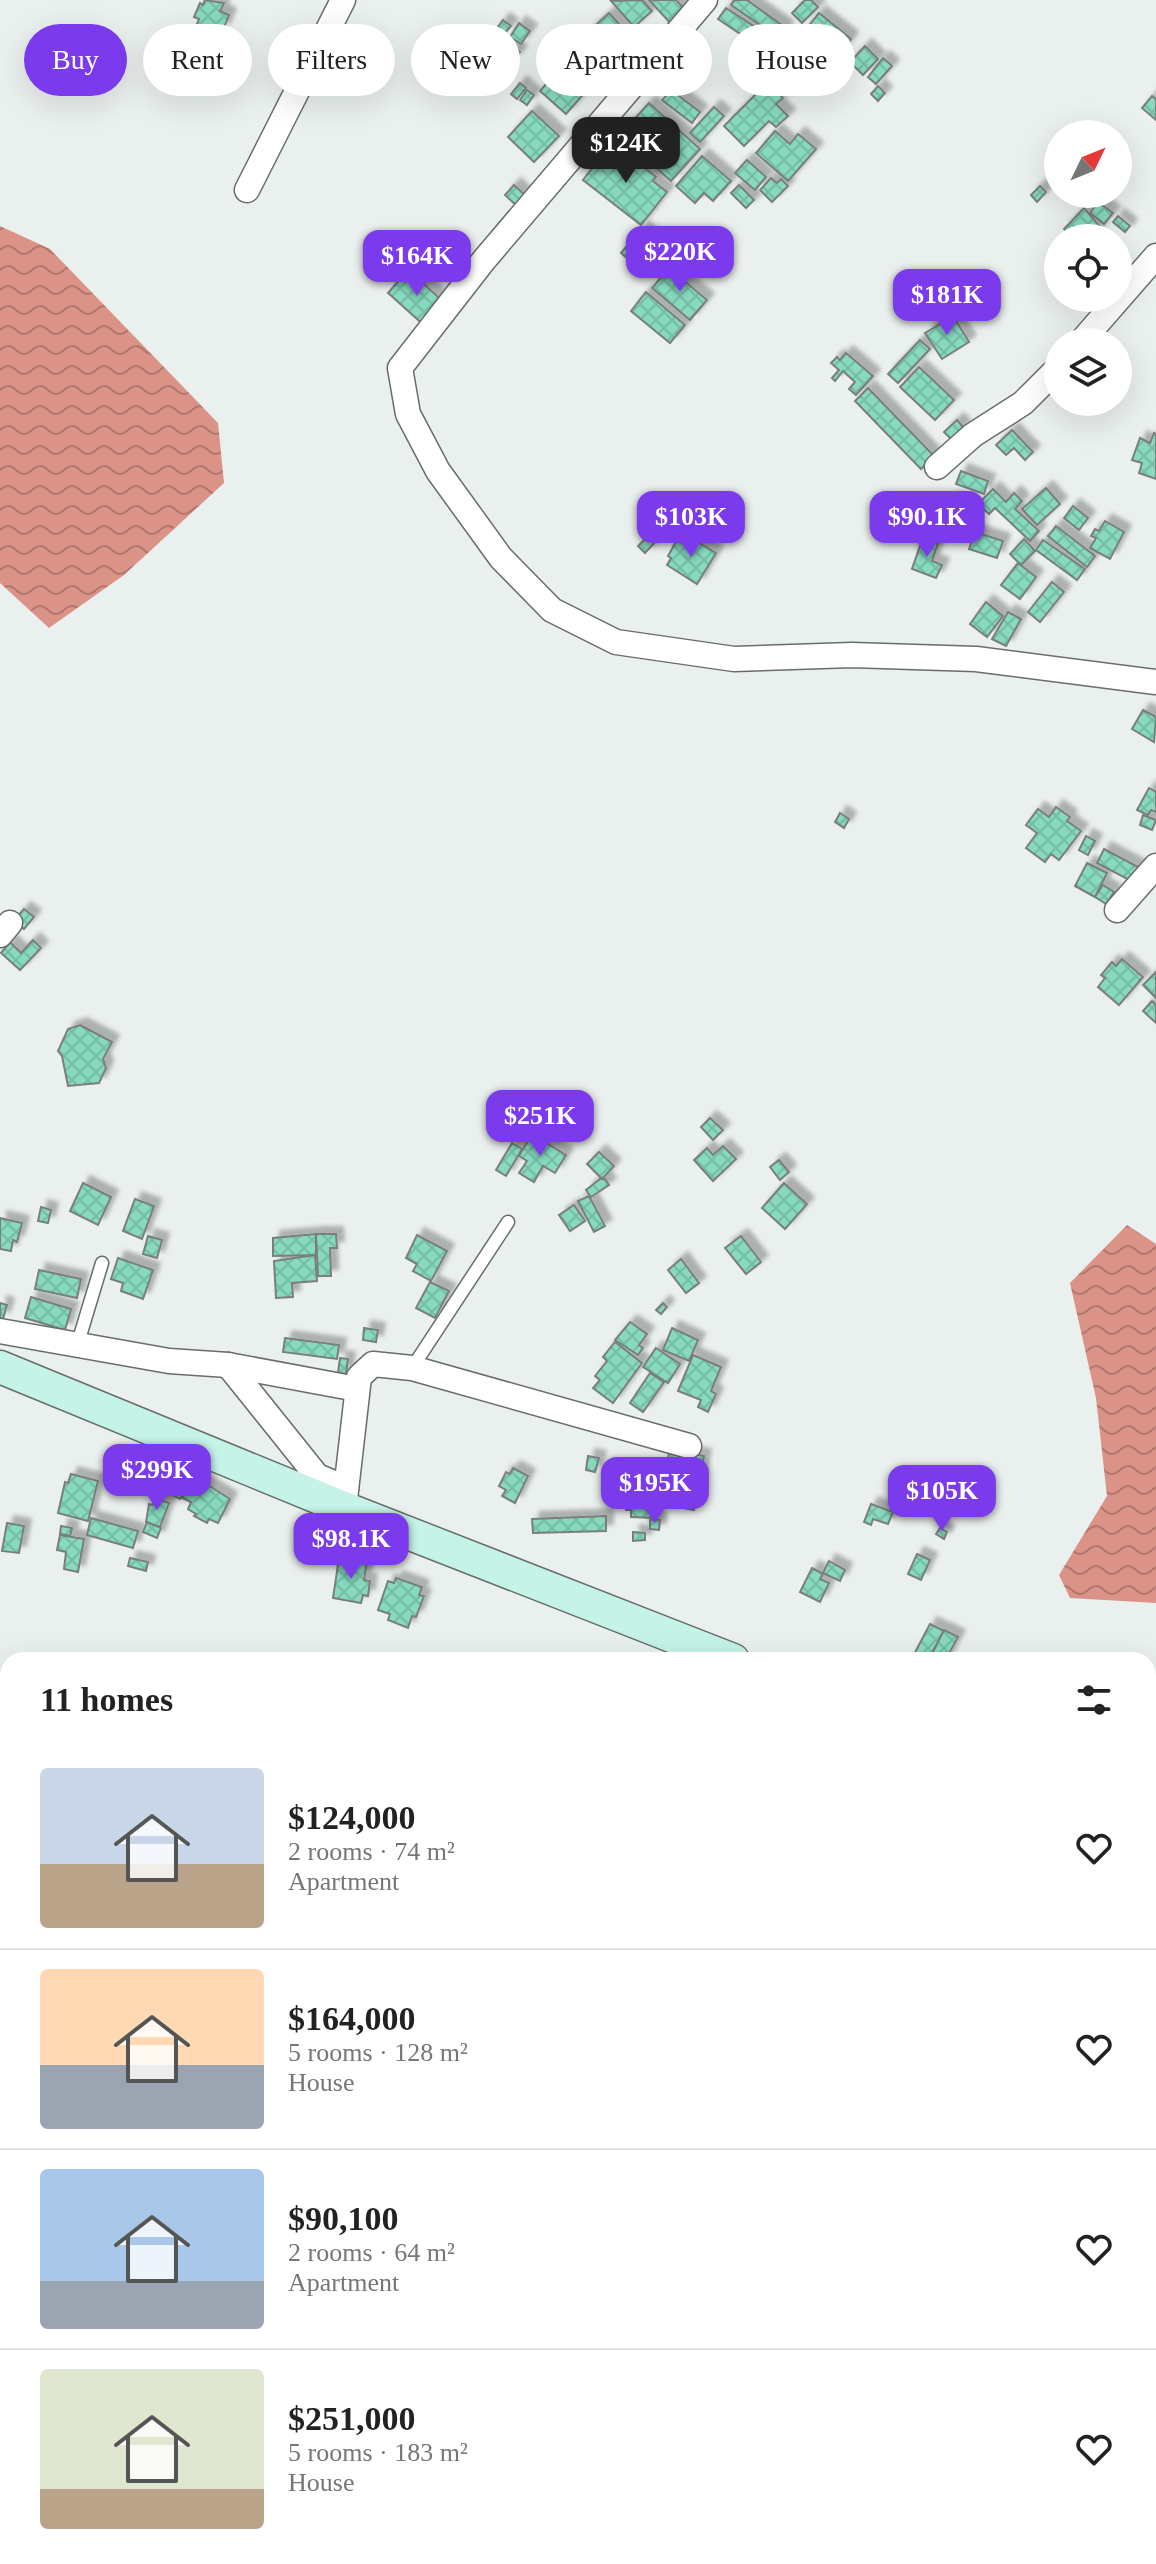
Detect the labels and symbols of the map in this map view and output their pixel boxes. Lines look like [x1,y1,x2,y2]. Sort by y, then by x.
pin: $124K [570,117,682,185]
north arrow [1044,120,1132,208]
pin: $220K [624,226,736,294]
pin: $164K [361,230,473,298]
pin: $181K [891,269,1003,337]
pin: $103K [635,491,747,559]
pin: $90.1K [862,491,992,559]
pin: $251K [484,1090,596,1158]
pin: $299K [101,1444,213,1512]
pin: $195K [599,1457,711,1525]
pin: $105K [886,1465,998,1533]
pin: $98.1K [286,1513,416,1581]

